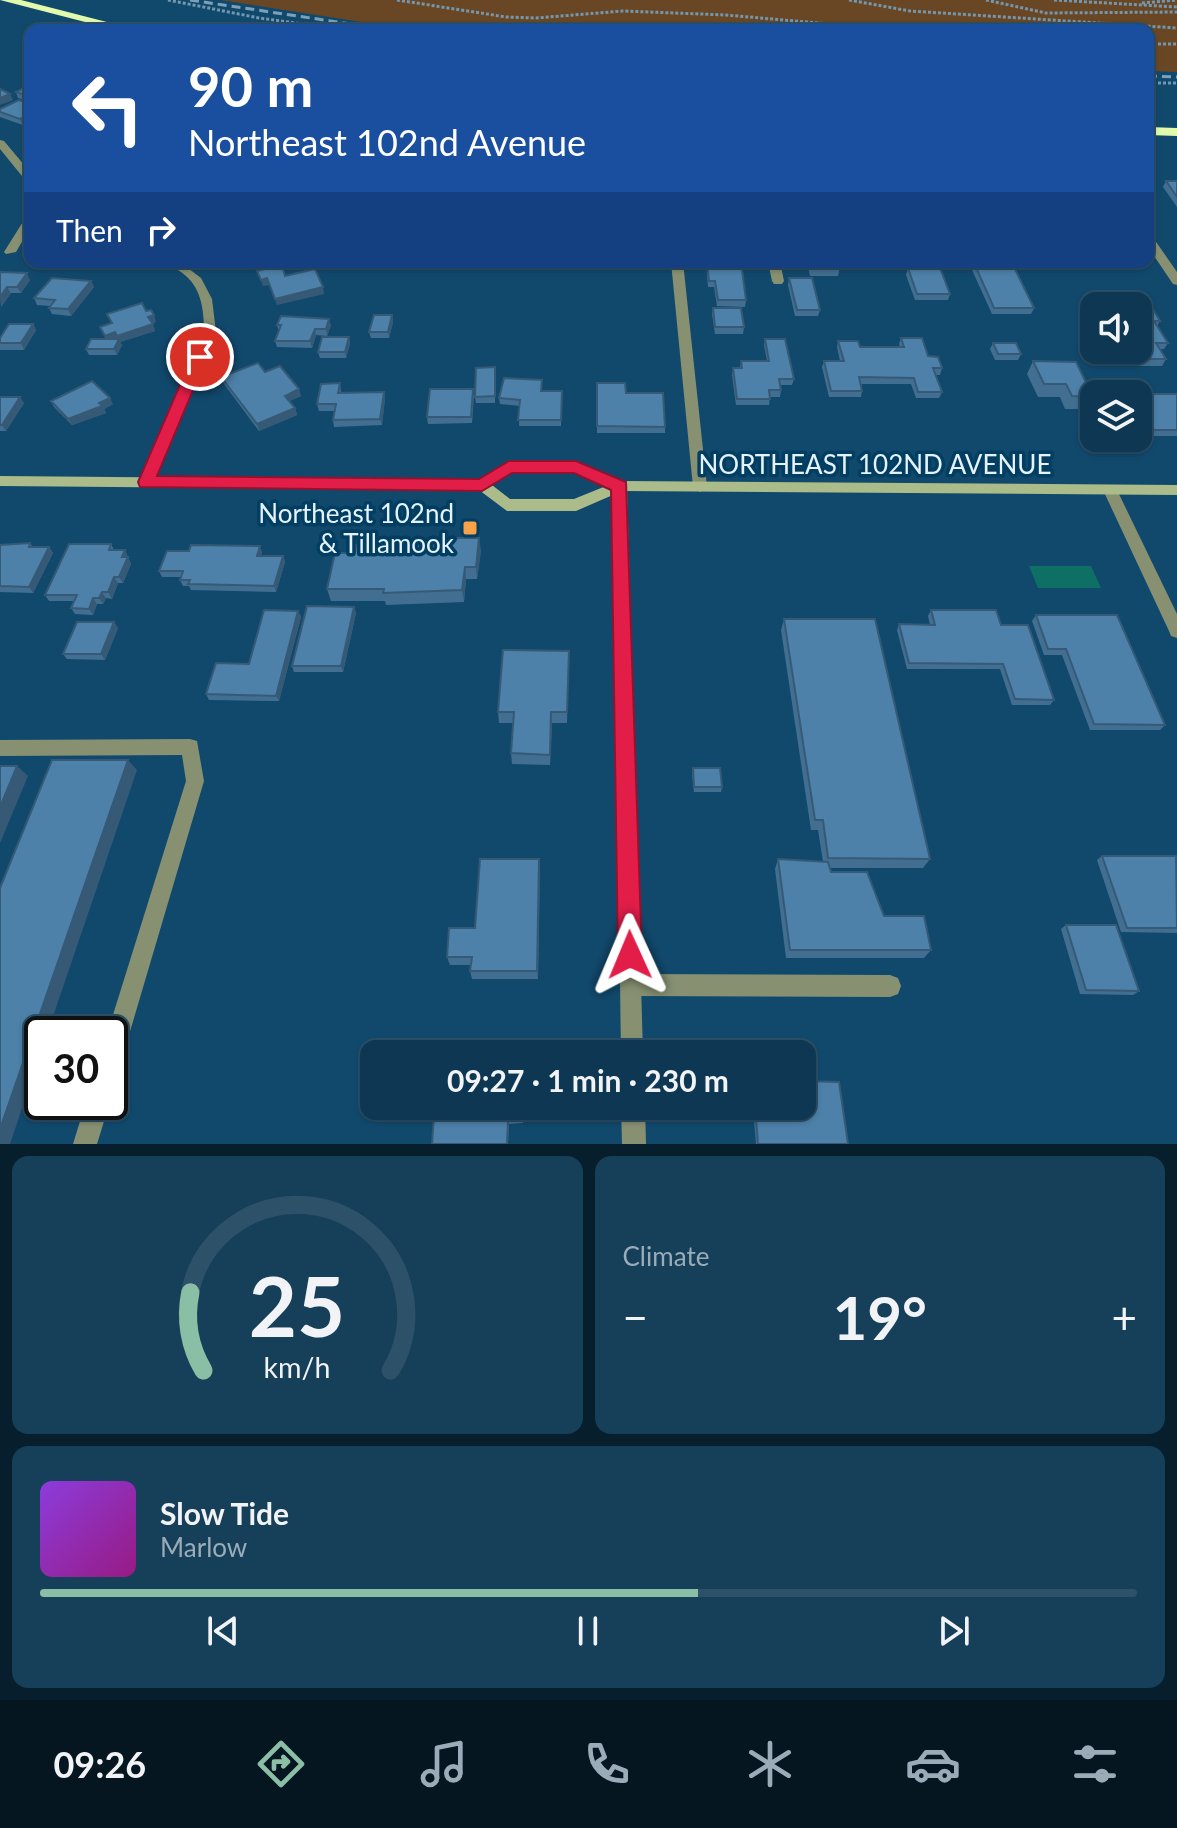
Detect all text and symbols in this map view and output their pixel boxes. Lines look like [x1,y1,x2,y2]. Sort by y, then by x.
text: 90 m [188,52,313,119]
icon: left [56,56,160,160]
text: Northeast 102nd Avenue [188,120,586,164]
icon: right [139,208,183,252]
text: Then [56,212,123,248]
map controls [1080,292,1152,452]
button: sound [1080,292,1152,364]
pin [166,323,234,391]
icon: arrive [178,335,222,379]
button: layers [1080,380,1152,452]
street label: NORTHEAST 102ND AVENUE [699,448,1051,480]
place label: Northeast 102nd & Tillamook [258,497,455,559]
marker: Northeast 102nd & Tillamook [461,519,479,537]
position arrow [588,913,672,997]
speed limit sign: 30 [24,1016,128,1120]
text: 09:27 · 1 min · 230 m [447,1062,729,1098]
text: Climate [623,1240,709,1272]
text: 25 [249,1255,346,1355]
text: 19° [832,1281,927,1353]
text: − [623,1291,648,1343]
text: + [1111,1291,1137,1343]
text: km/h [264,1350,331,1384]
text: Slow Tide [160,1495,289,1531]
text: Marlow [160,1531,247,1563]
icon: previous [201,1609,245,1653]
icon: pause [566,1609,610,1653]
icon: next [932,1609,976,1653]
icon: directions [253,1736,309,1792]
icon: music [416,1736,472,1792]
icon: phone [579,1736,635,1792]
icon: climate [742,1736,798,1792]
icon: car [905,1736,961,1792]
icon: filters [1067,1736,1123,1792]
text: 09:26 [53,1742,146,1786]

